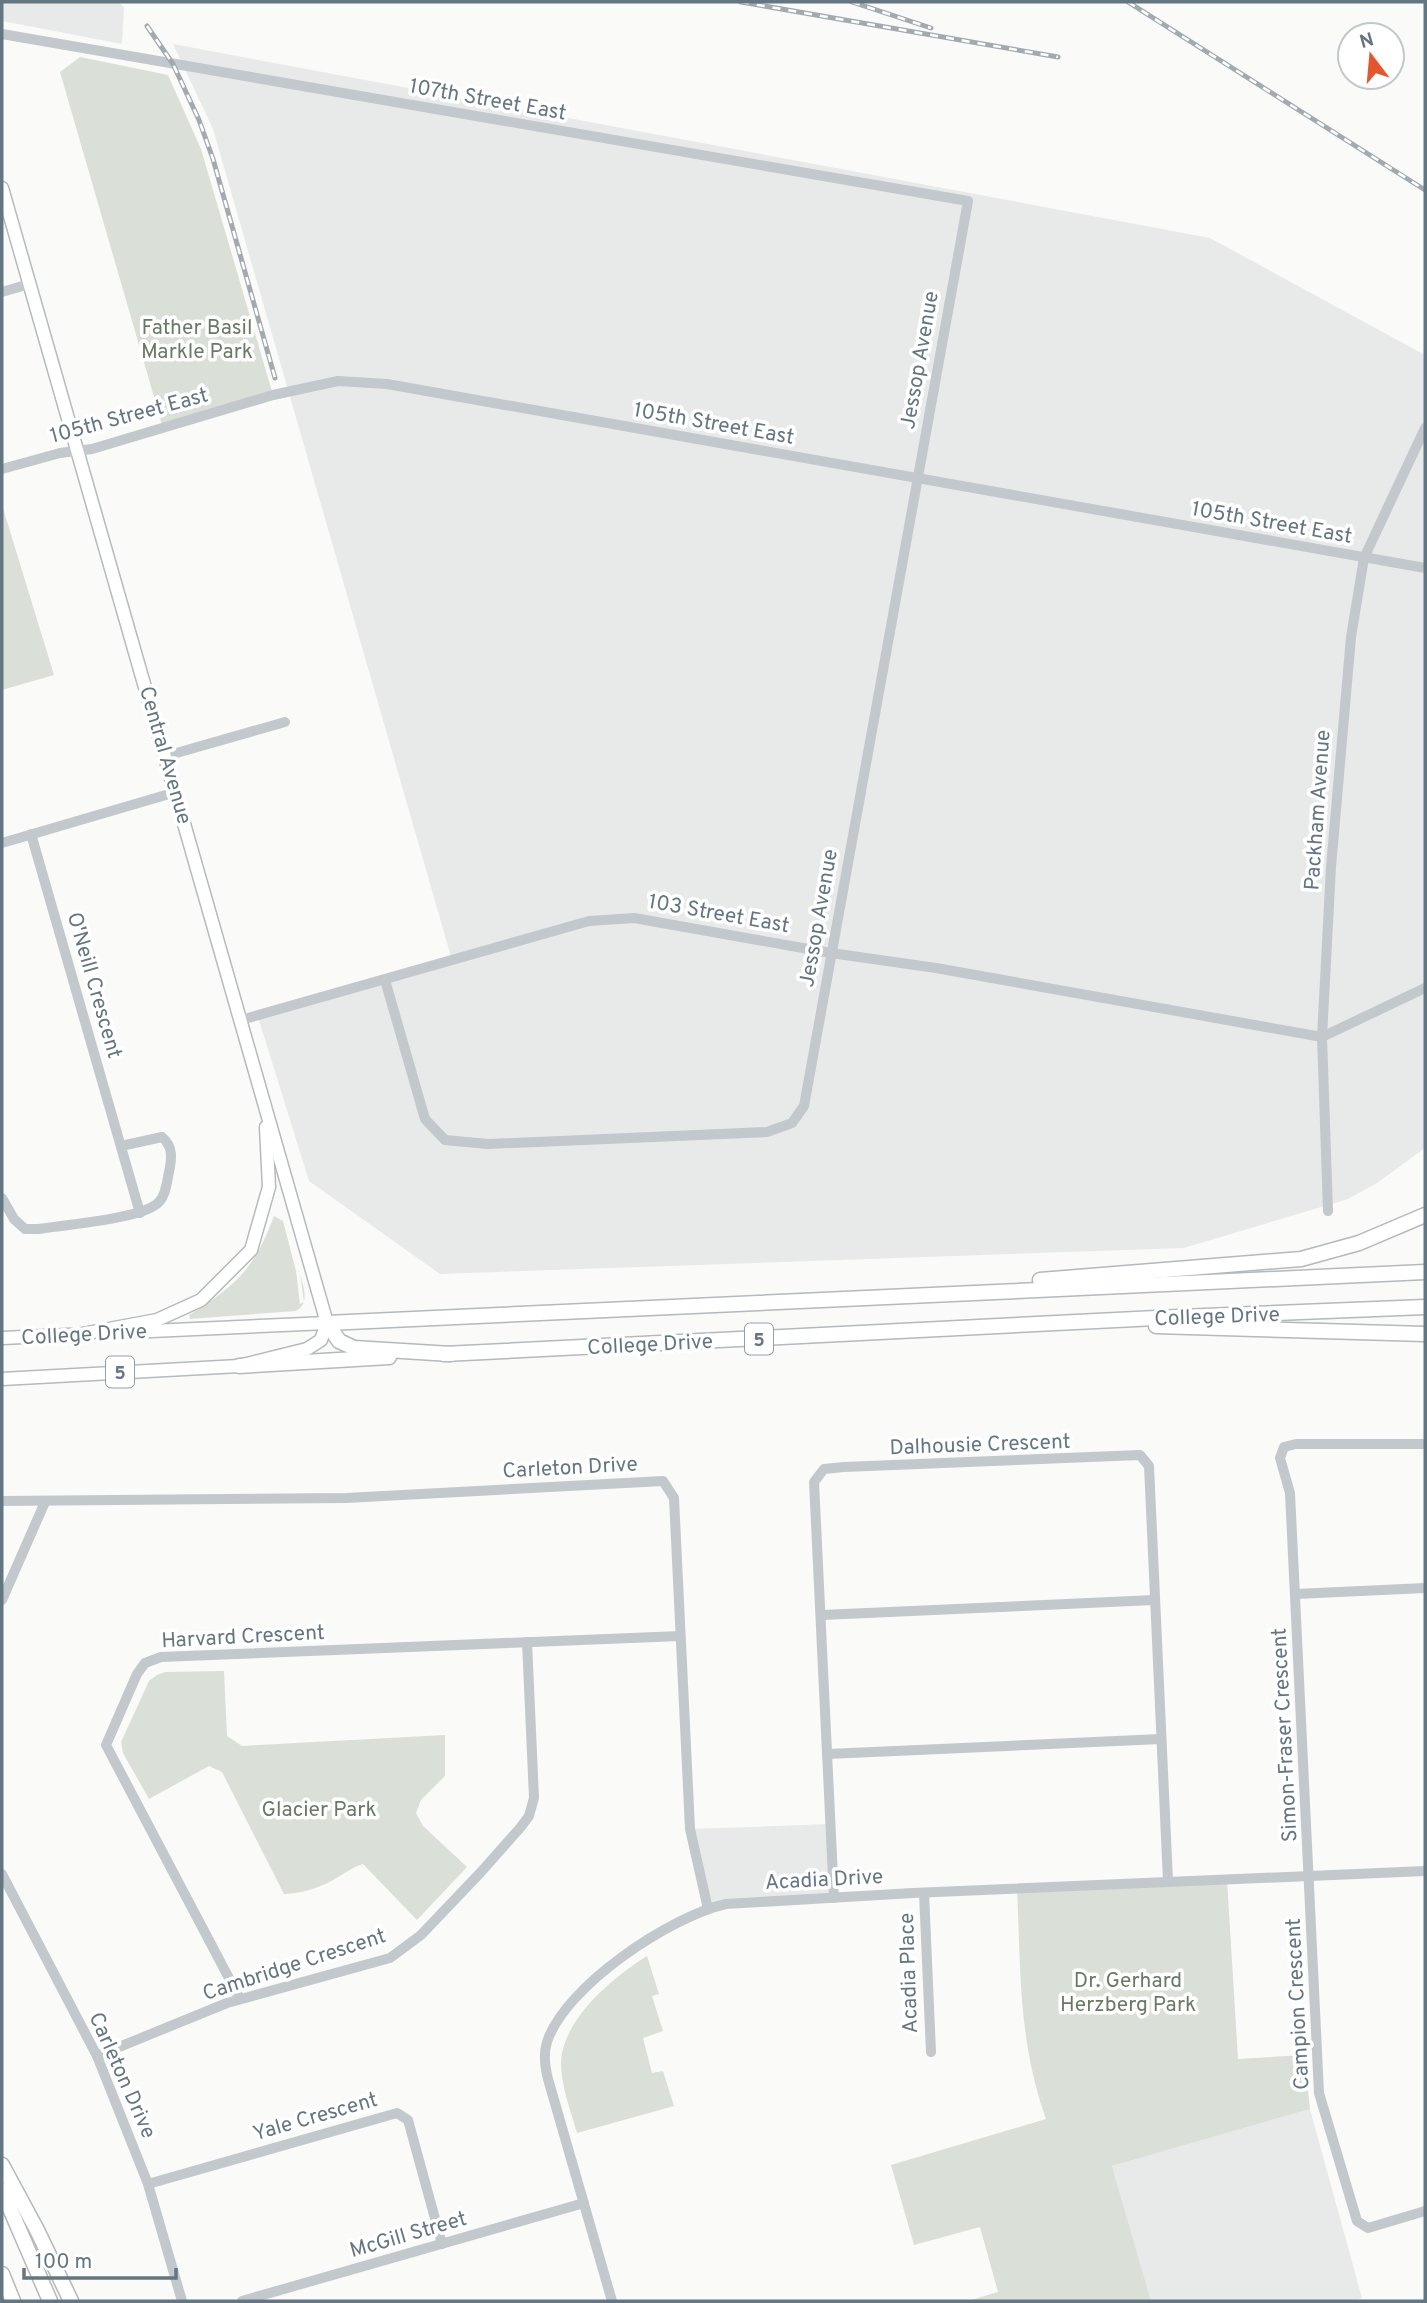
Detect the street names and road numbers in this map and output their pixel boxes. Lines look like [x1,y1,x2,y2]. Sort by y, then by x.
street label: 107th Street East [407,73,568,128]
street label: Jessop Avenue [895,289,946,431]
street label: 105th Street East [47,382,211,451]
street label: 105th Street East [631,397,796,452]
street label: 105th Street East [1189,496,1354,551]
street label: Central Avenue [132,683,197,828]
street label: Packham Avenue [1299,729,1338,891]
street label: Jessop Avenue [794,847,845,989]
street label: 103 Street East [646,889,791,940]
street label: O'Neill Crescent [60,909,127,1062]
street label: College Drive [1154,1302,1280,1333]
street label: College Drive [21,1319,148,1352]
road number: 5 [745,1324,773,1354]
street label: College Drive [587,1329,714,1362]
road number: 5 [106,1356,134,1388]
street label: Dalhousie Crescent [889,1429,1071,1462]
street label: Carleton Drive [502,1451,638,1486]
street label: Harvard Crescent [161,1620,325,1655]
street label: Simon-Fraser Crescent [1266,1627,1305,1843]
street label: Acadia Drive [764,1864,884,1897]
street label: Acadia Place [894,1912,925,2034]
street label: Campion Crescent [1281,1917,1316,2091]
street label: Cambridge Crescent [199,1923,390,2008]
street label: Carleton Drive [82,2008,162,2143]
street label: Yale Crescent [250,2087,381,2148]
street label: McGill Street [347,2206,470,2265]

